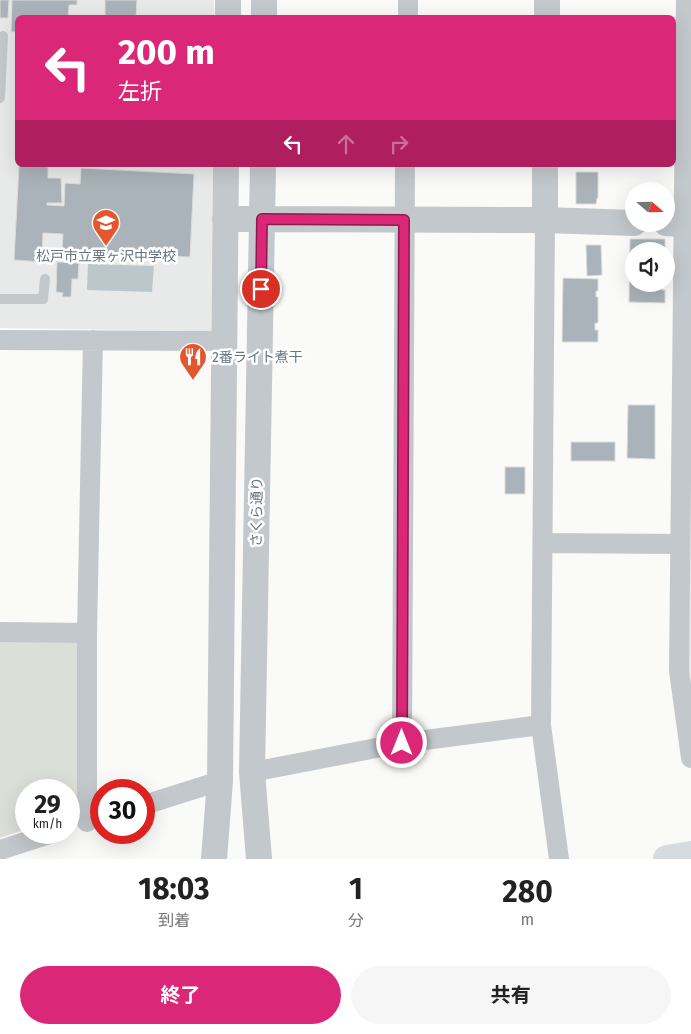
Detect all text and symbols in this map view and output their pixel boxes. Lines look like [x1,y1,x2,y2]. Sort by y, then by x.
text: 200 m [118,31,215,73]
icon: left [35,35,100,100]
text: 左折 [118,78,162,105]
icon: left [279,130,307,158]
icon: ahead [332,130,360,158]
icon: right [385,130,413,158]
north arrow [625,182,675,232]
map controls [625,182,675,292]
school or university icon: 松戸市立栗ヶ沢中学校 [91,208,121,247]
button: sound [625,242,675,292]
place label: 松戸市立栗ヶ沢中学校 [36,248,176,265]
pin [240,268,282,310]
icon: arrive [247,275,275,303]
restaurant icon: 2番ライト煮干 [178,342,208,381]
place label: 2番ライト煮干 [212,349,303,366]
street label: さくら通り [248,477,266,547]
position arrow [375,716,427,768]
speed limit sign: 30 [90,779,155,844]
text: 29 [34,790,61,820]
text: km/h [33,817,62,831]
text: 18:03 [138,871,210,907]
text: 1 [349,871,363,907]
text: 280 [502,874,553,910]
text: m [521,910,534,929]
text: 到着 [158,911,190,930]
text: 分 [348,911,364,930]
button: 終了 [20,966,341,1024]
button: 共有 [351,966,671,1024]

